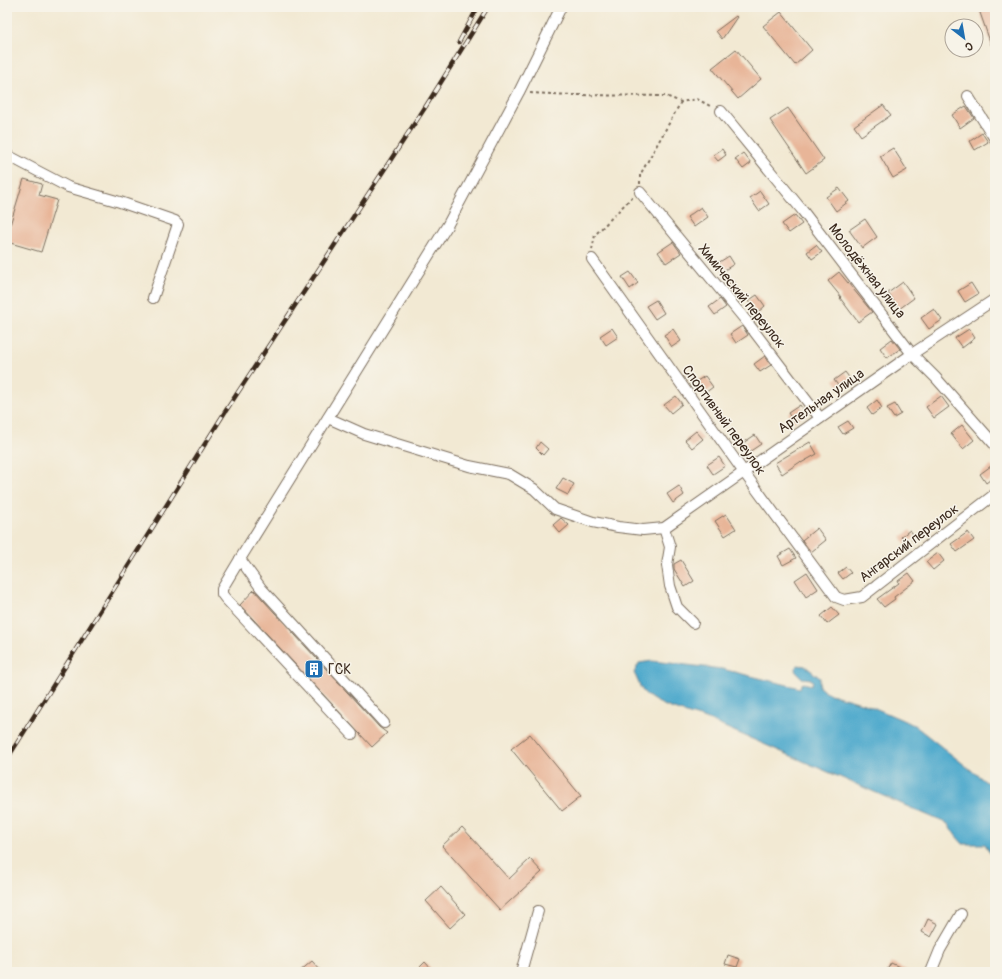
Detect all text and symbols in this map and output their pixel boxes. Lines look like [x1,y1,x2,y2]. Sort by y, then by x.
north arrow [944,18,984,58]
text: С [962,39,975,54]
street label: Молодёжная улица [825,220,909,322]
street label: Химический переулок [695,240,789,352]
street label: Спортивный переулок [679,362,769,478]
street label: Артельная улица [775,365,867,437]
street label: Ангарский переулок [856,500,962,586]
building icon: ГСК [303,658,325,680]
place label: ГСК [328,661,351,678]

